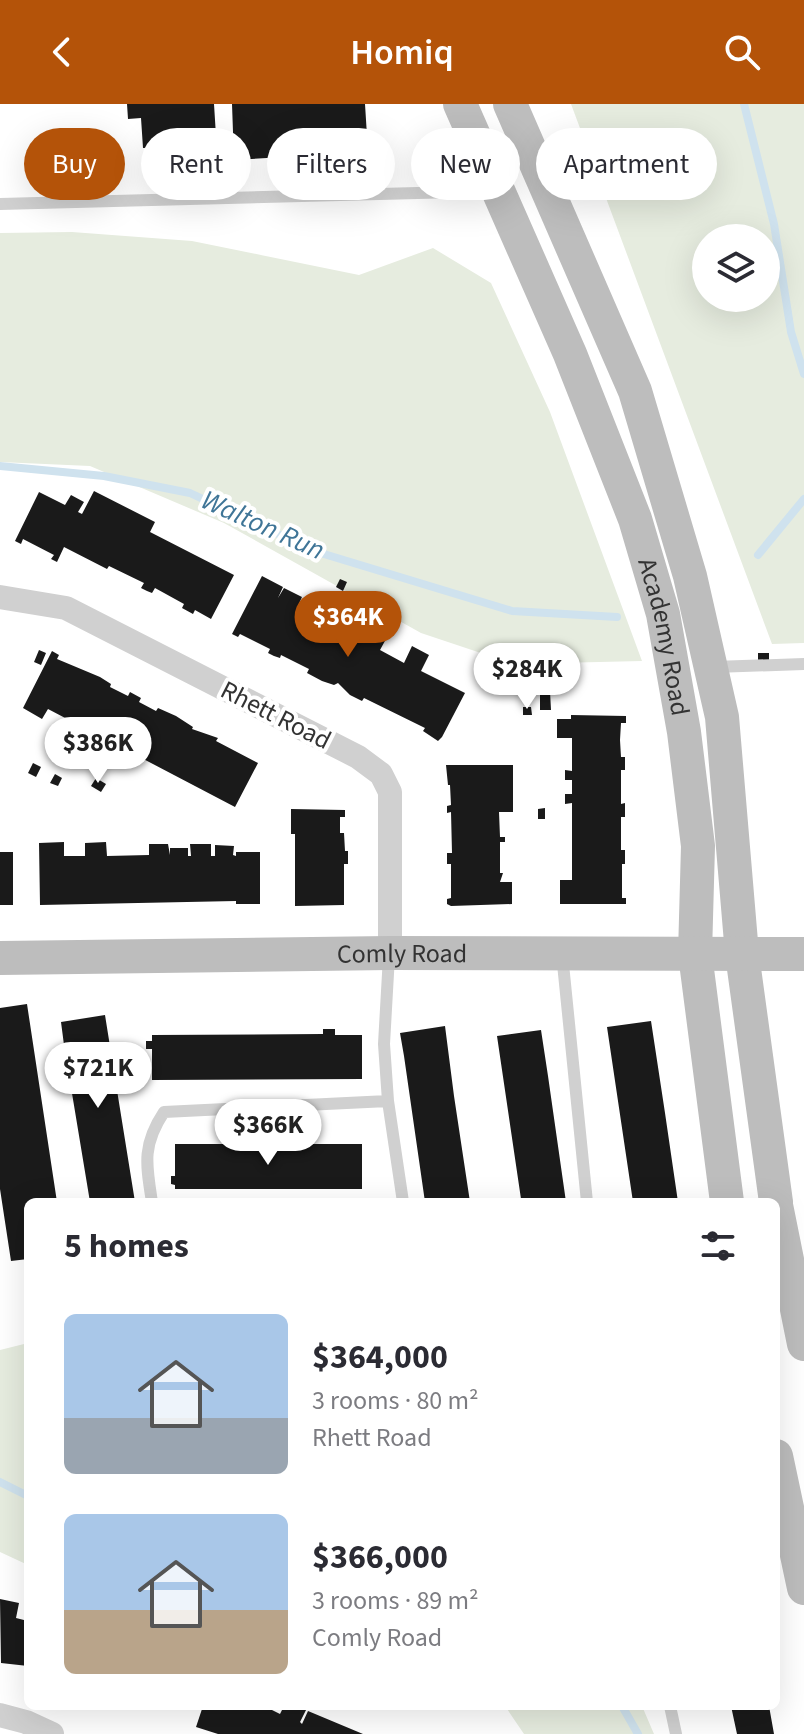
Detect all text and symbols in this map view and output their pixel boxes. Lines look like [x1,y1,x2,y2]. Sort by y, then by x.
text: Homiq [350,27,454,78]
icon: back [40,30,84,74]
icon: search [720,30,764,74]
chip: Buy [24,128,125,200]
chip: Rent [141,128,251,200]
chip: Filters [267,128,395,200]
chip: New [411,128,520,200]
chip: Apartment [536,128,717,200]
map controls [692,224,780,312]
button: layers [692,224,780,312]
water label: Walton Run [195,480,331,570]
street label: Academy Road [629,553,699,719]
pin: $364K [292,591,404,659]
text: $364K [313,598,383,635]
pin: $284K [471,643,583,711]
text: $284K [492,650,562,687]
street label: Rhett Road [214,671,338,759]
pin: $386K [42,717,154,785]
text: $386K [63,724,133,761]
street label: Comly Road [337,934,467,972]
pin: $721K [42,1042,154,1110]
text: $721K [63,1049,133,1086]
pin: $366K [212,1099,324,1167]
text: $366K [233,1106,303,1143]
text: 5 homes [64,1222,189,1271]
icon: filters [696,1224,740,1268]
text: $364,000 [312,1333,448,1382]
icon: home [128,1346,224,1442]
text: 3 rooms · 80 m² [312,1382,479,1419]
text: Rhett Road [312,1419,432,1456]
text: $366,000 [312,1533,448,1582]
icon: home [128,1546,224,1642]
text: 3 rooms · 89 m² [312,1582,479,1619]
text: Comly Road [312,1619,442,1656]

